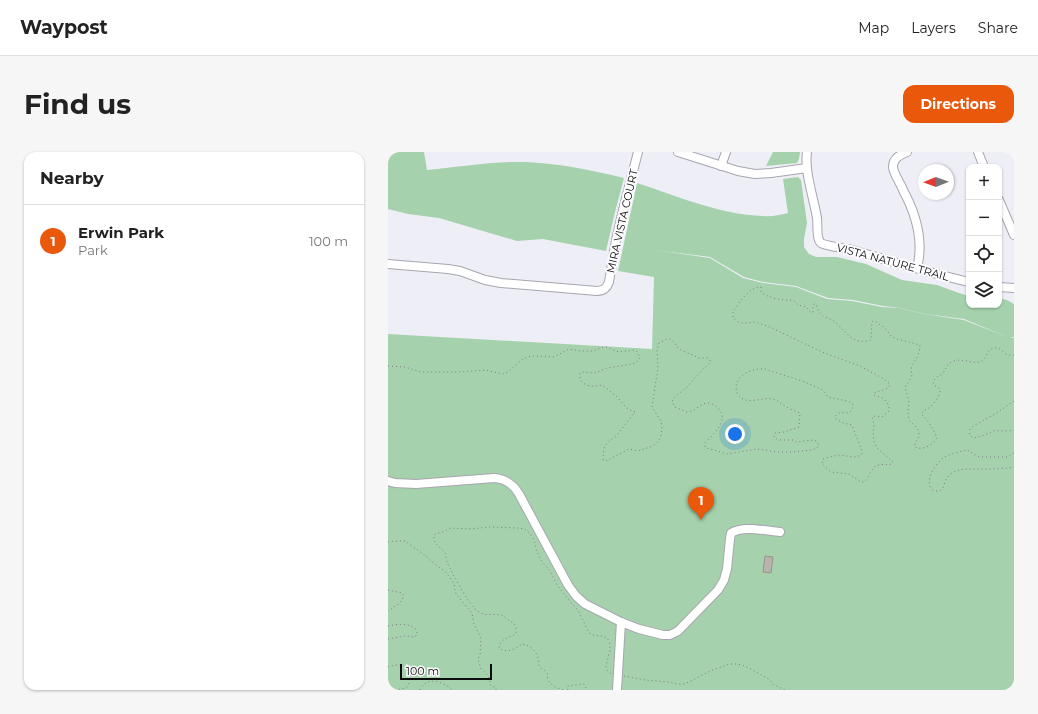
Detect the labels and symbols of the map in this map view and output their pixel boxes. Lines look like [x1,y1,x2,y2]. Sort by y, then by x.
north arrow [918,164,954,200]
street label: MIRA VISTA COURT [603,167,641,274]
street label: VISTA NATURE TRAIL [835,240,951,284]
your location [725,424,745,444]
pin: 1 [688,487,714,520]
scale bar [400,662,492,681]

